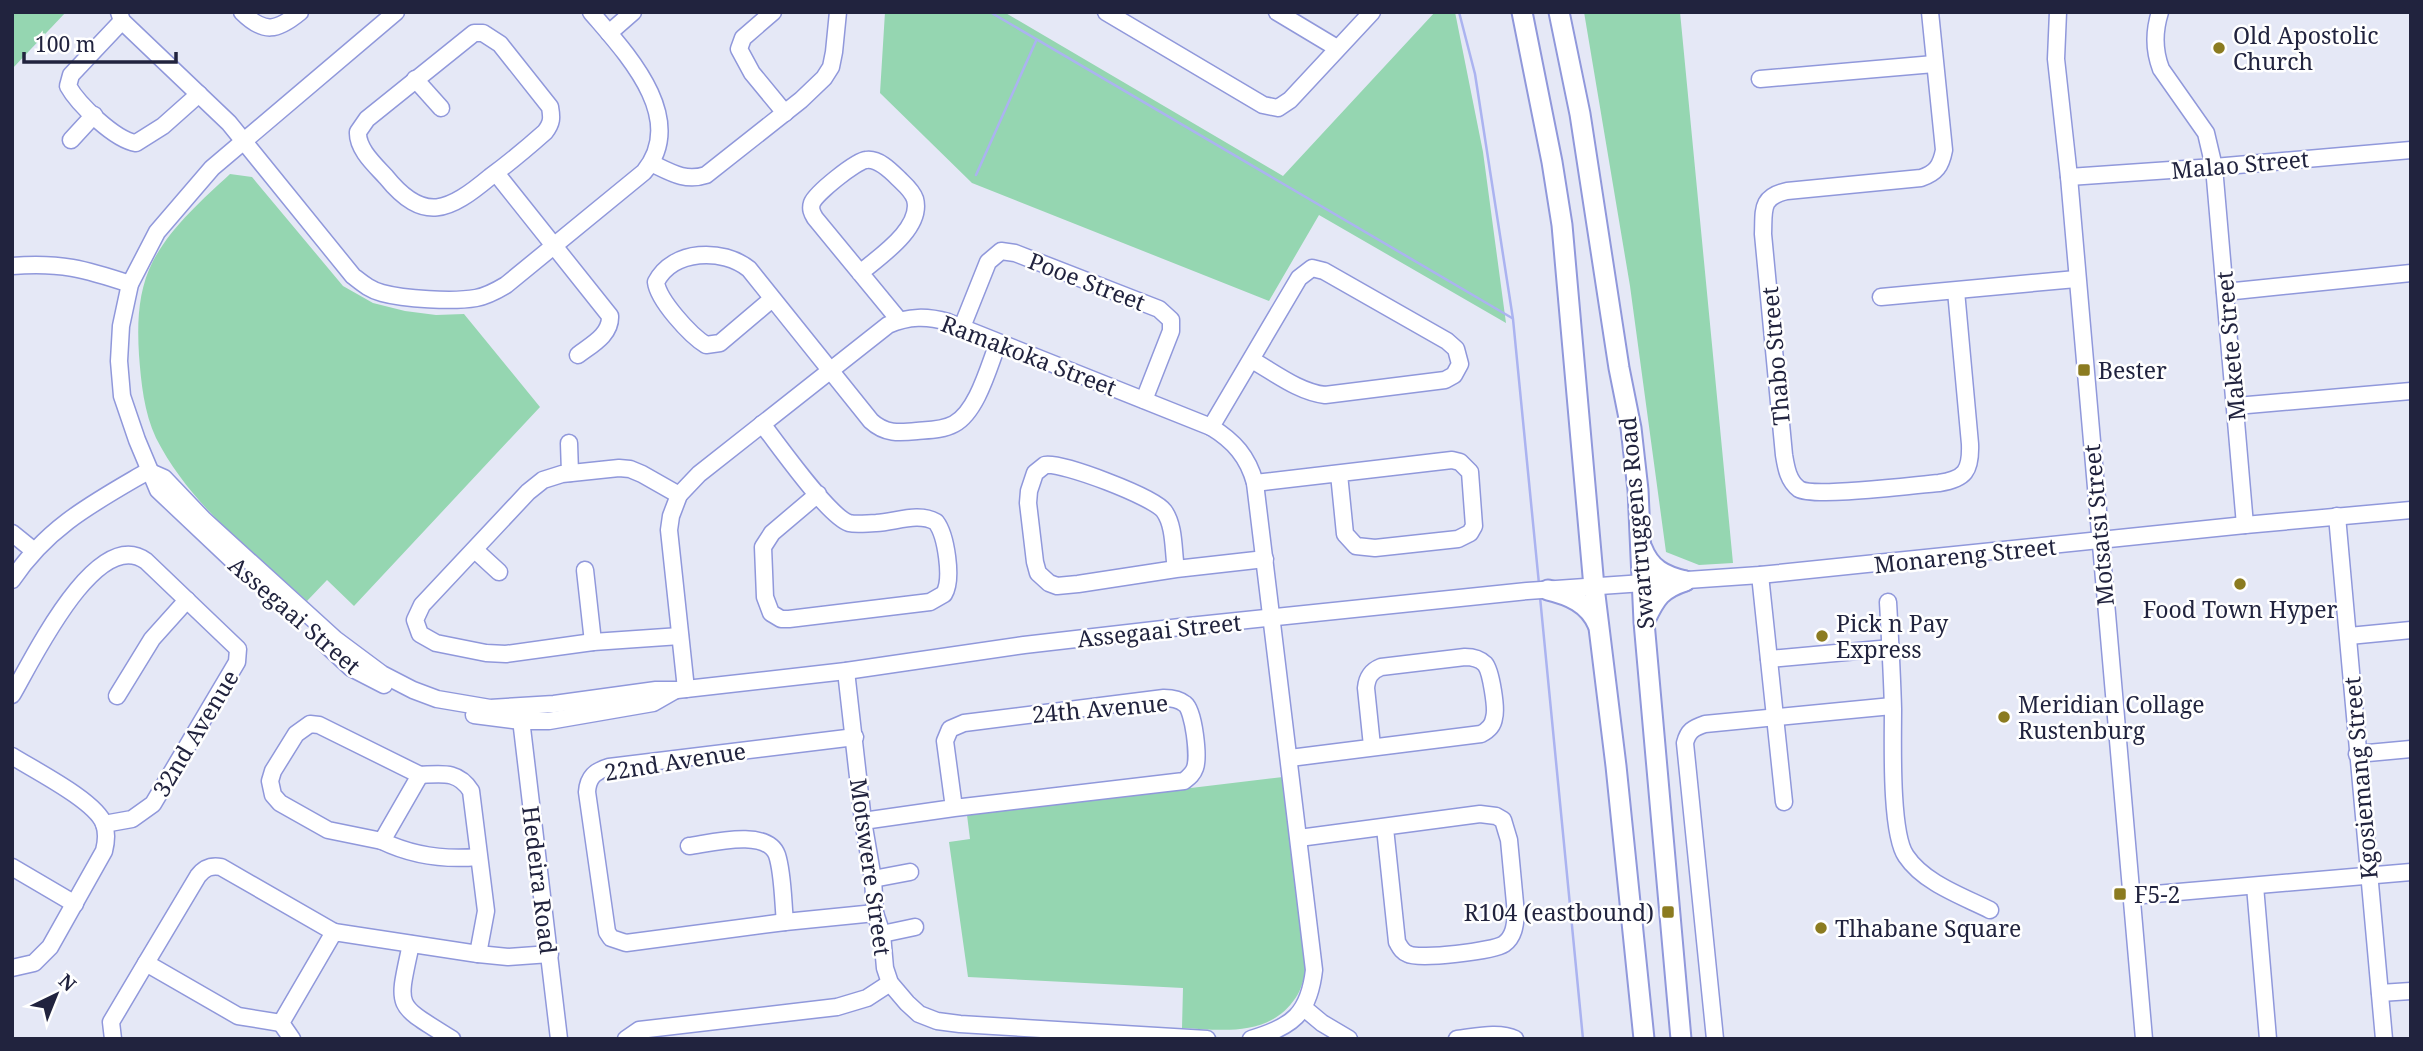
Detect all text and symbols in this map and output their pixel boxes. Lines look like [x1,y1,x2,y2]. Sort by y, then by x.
place label: Old Apostolic Church [2233,19,2378,77]
scale bar [24,21,177,65]
text: 100 m [35,30,96,58]
marker: Old Apostolic Church [2211,40,2227,56]
street label: Malao Street [2170,142,2310,186]
street label: Pooe Street [1024,244,1150,318]
street label: Makete Street [2208,270,2252,422]
street label: Thabo Street [1753,285,1797,427]
street label: Ramakoka Street [937,307,1121,403]
place label: Bester [2098,354,2167,386]
marker: Bester [2076,362,2092,378]
street label: Swartruggens Road [1611,415,1661,631]
street label: Motsatsi Street [2075,443,2121,607]
street label: Monareng Street [1872,530,2058,580]
street label: Assegaai Street [222,549,368,681]
marker: Food Town Hyper [2232,576,2248,592]
place label: Food Town Hyper [2143,593,2337,625]
street label: Assegaai Street [1075,605,1243,655]
place label: Pick n Pay Express [1836,607,1948,665]
marker: Pick n Pay Express [1814,628,1830,644]
street label: 32nd Avenue [144,664,246,802]
street label: Kgosiemang Street [2335,675,2385,881]
street label: 24th Avenue [1031,686,1169,730]
place label: Meridian Collage Rustenburg [2018,688,2205,746]
marker: Meridian Collage Rustenburg [1996,709,2012,725]
street label: 22nd Avenue [602,734,748,788]
street label: Motswere Street [843,776,899,958]
street label: Hedeira Road [515,804,565,956]
place label: F5-2 [2134,878,2180,910]
marker: F5-2 [2112,886,2128,902]
place label: R104 (eastbound) [1464,896,1654,928]
marker: R104 (eastbound) [1660,904,1676,920]
place label: Tlhabane Square [1835,912,2021,944]
marker: Tlhabane Square [1813,920,1829,936]
north arrow [21,960,91,1030]
text: N [53,968,82,997]

